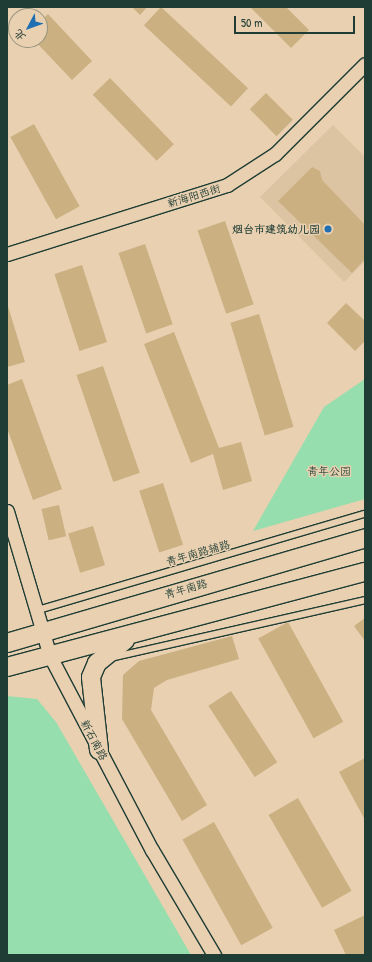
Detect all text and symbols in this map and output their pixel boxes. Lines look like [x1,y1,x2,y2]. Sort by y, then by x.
north arrow [8,8,48,48]
scale bar [236,8,357,34]
text: 50 m [241,14,262,31]
text: 北 [11,26,29,44]
street label: 新海阳西街 [166,182,222,210]
place label: 烟台市建筑幼儿园 [232,222,320,236]
marker: 烟台市建筑幼儿园 [323,224,333,234]
park label: 青年公园 [307,464,351,478]
street label: 青年南路辅路 [164,538,232,568]
street label: 青年南路 [163,577,209,601]
street label: 新石南路 [78,717,110,763]

